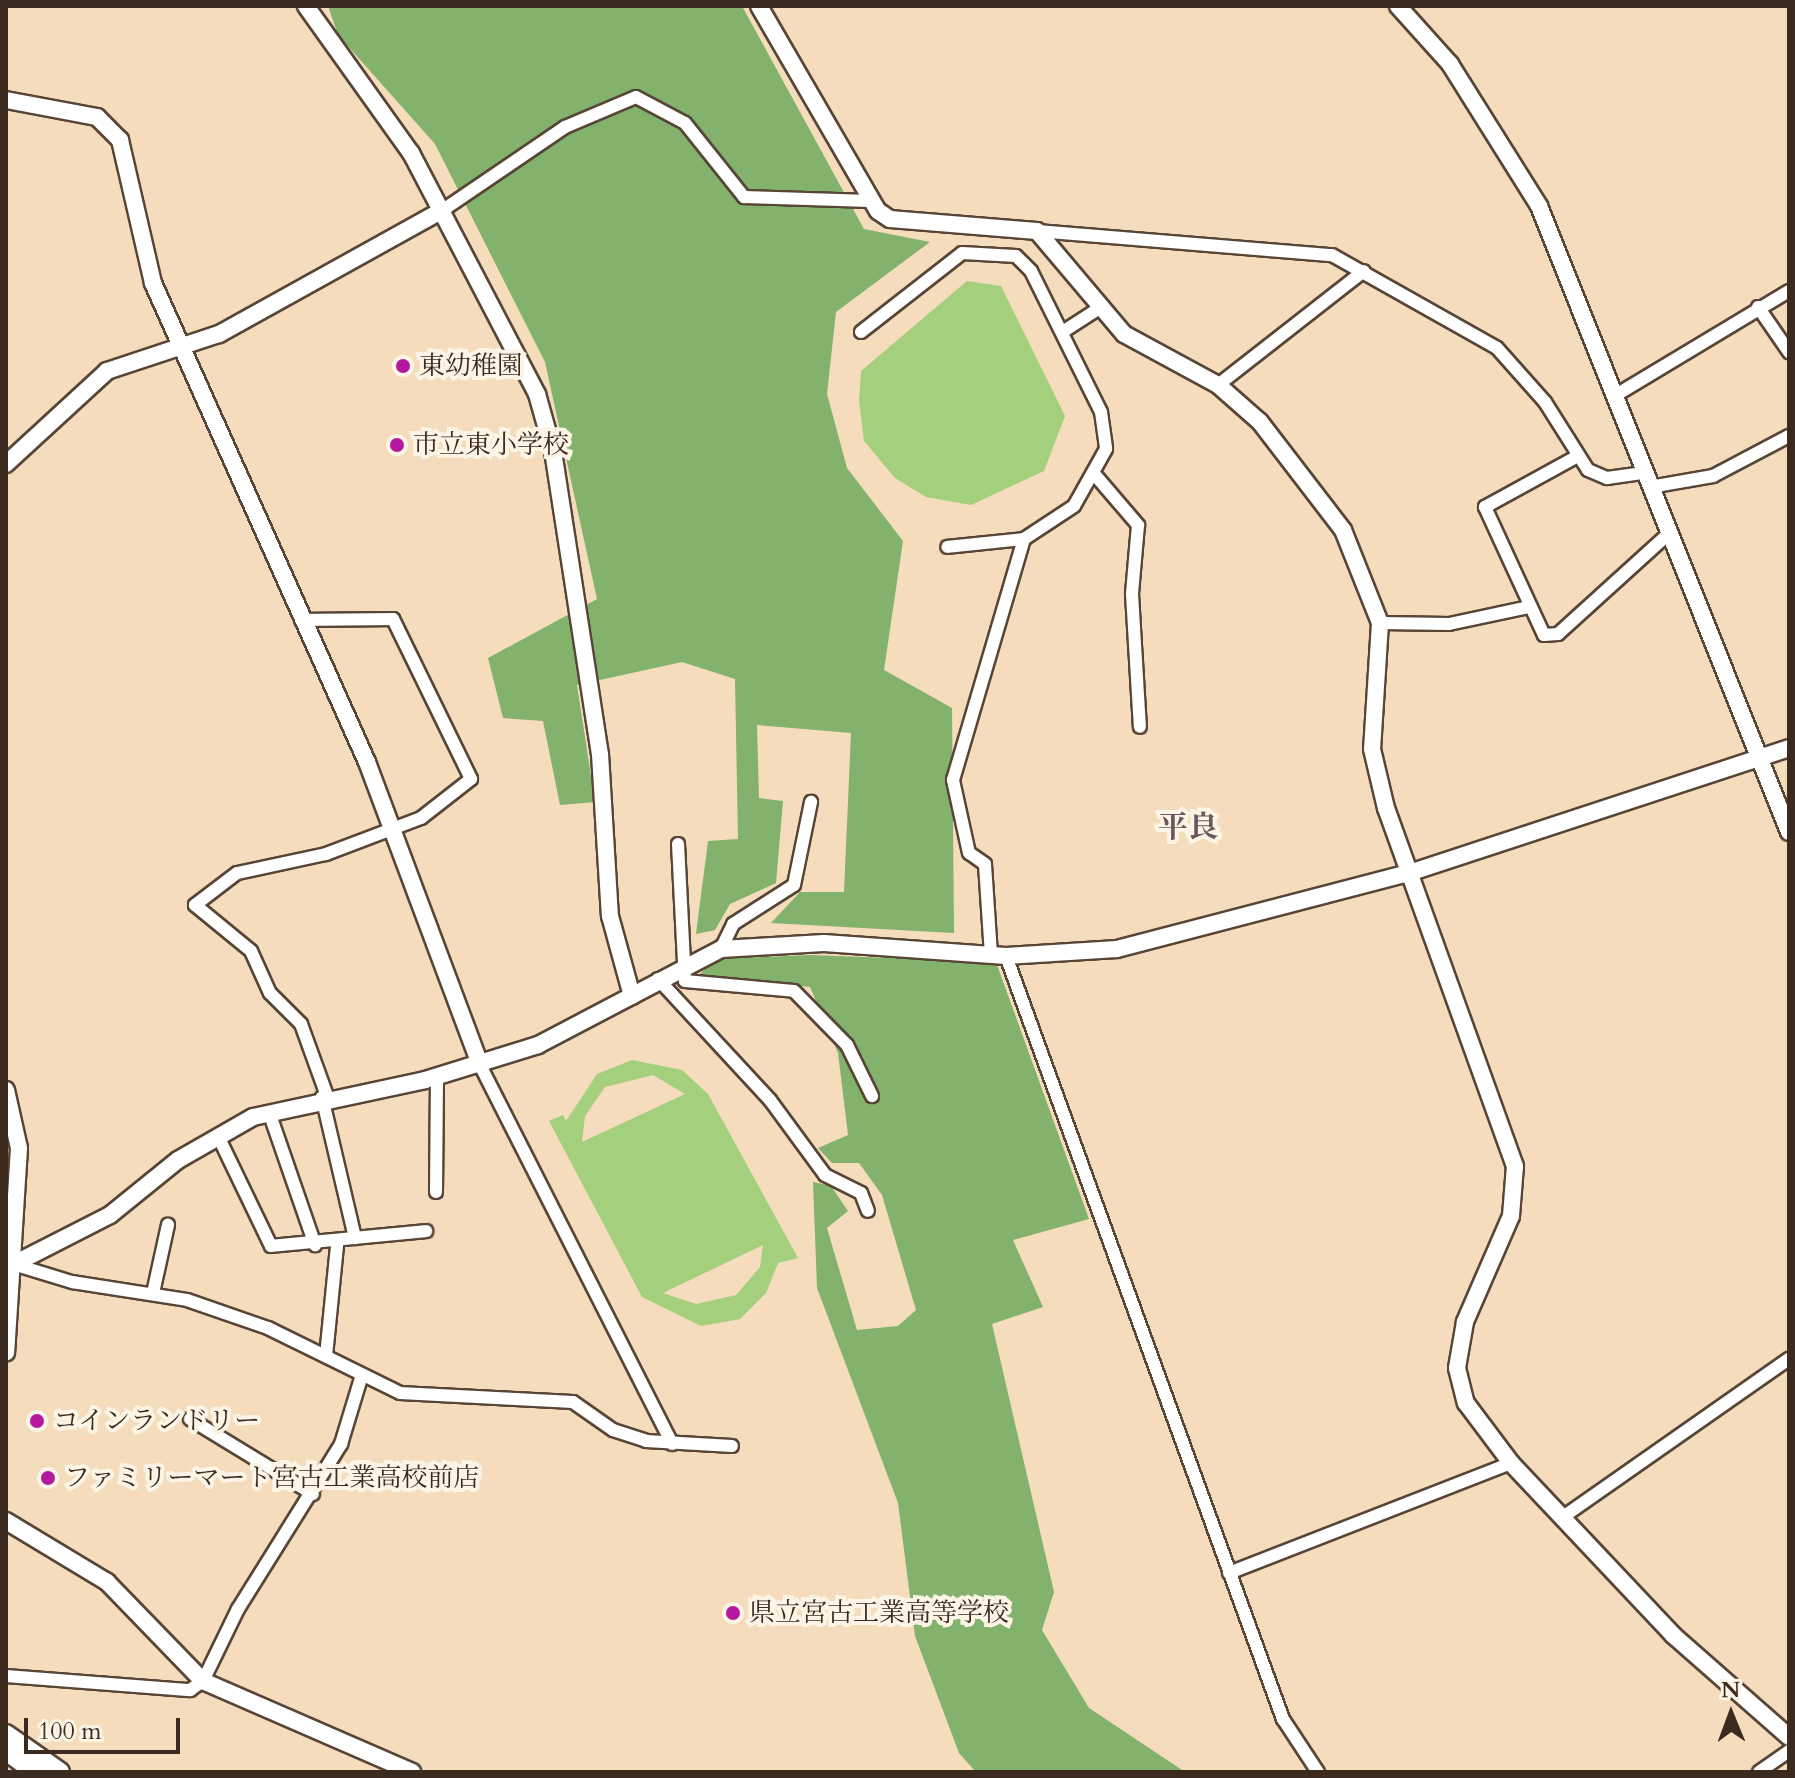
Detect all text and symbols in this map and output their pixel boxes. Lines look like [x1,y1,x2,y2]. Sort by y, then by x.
place label: 東幼稚園 [419,350,523,382]
marker: 東幼稚園 [394,357,412,375]
place label: 市立東小学校 [413,429,569,461]
marker: 市立東小学校 [388,436,406,454]
district label: 平良 [1158,810,1218,846]
place label: コインランドリー [53,1405,261,1437]
marker: コインランドリー [28,1412,46,1430]
place label: ファミリーマート宮古工業高校前店 [64,1462,480,1494]
marker: ファミリーマート宮古工業高校前店 [39,1469,57,1487]
place label: 県立宮古工業高等学校 [749,1597,1009,1629]
marker: 県立宮古工業高等学校 [724,1604,742,1622]
north arrow [1691,1674,1771,1754]
text: N [1721,1675,1740,1705]
scale bar [28,1702,184,1752]
text: 100 m [38,1715,102,1748]

